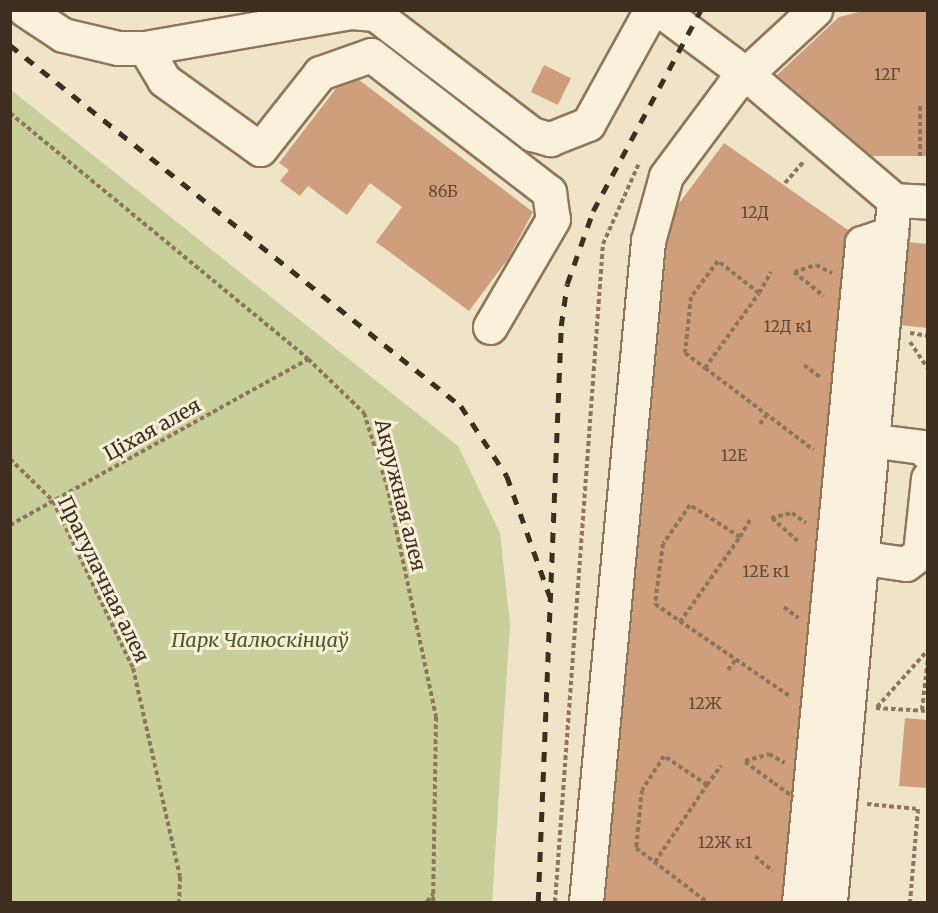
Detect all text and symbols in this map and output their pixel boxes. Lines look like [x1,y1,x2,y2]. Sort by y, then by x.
house number: 12Г [874,64,900,84]
house number: 86Б [428,181,458,201]
house number: 12Д [741,202,769,222]
house number: 12Д к1 [764,316,812,336]
street label: Ціхая алея [99,393,205,465]
street label: Акружная алея [371,417,431,573]
house number: 12Е [721,445,747,465]
street label: Прагулачная алея [53,492,155,666]
house number: 12Е к1 [742,561,790,581]
park label: Парк Чалюскінцаў [171,627,349,651]
house number: 12Ж [688,693,722,713]
house number: 12Ж к1 [698,832,752,852]

